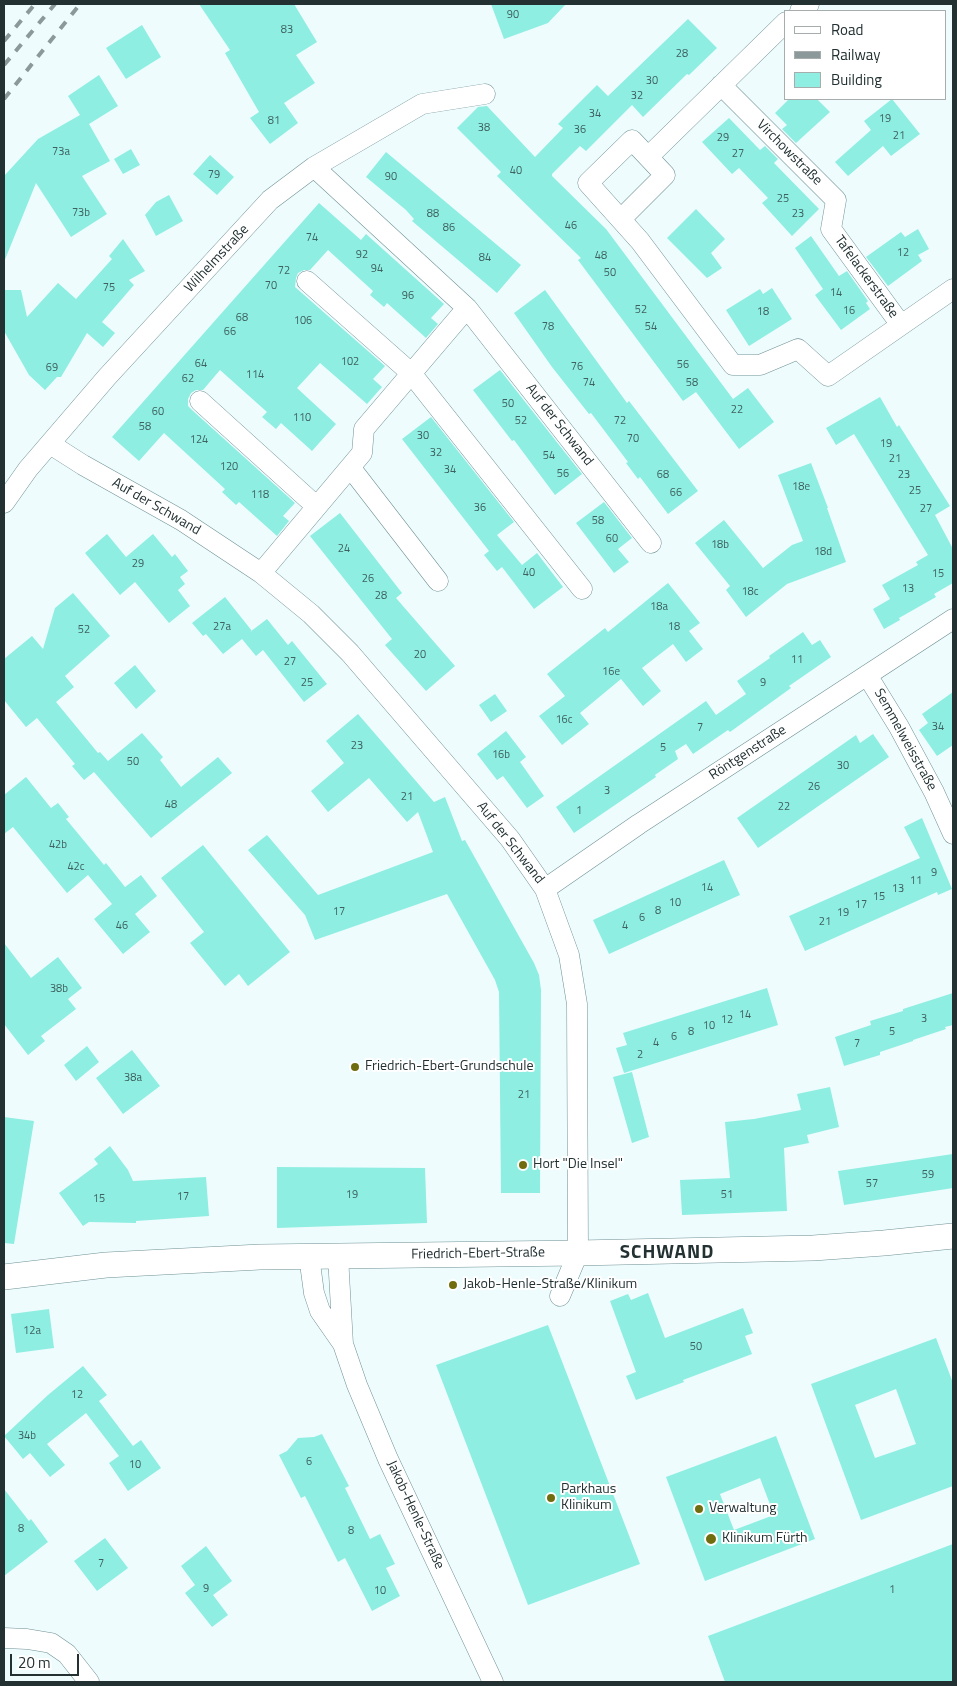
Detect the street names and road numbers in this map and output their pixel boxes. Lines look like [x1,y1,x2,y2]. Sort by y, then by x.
street label: Virchowstraße [753,117,825,189]
street label: Wilhelmstraße [181,222,253,296]
street label: Tafelackerstraße [830,232,902,322]
street label: Auf der Schwand [522,381,596,469]
street label: Auf der Schwand [109,475,203,539]
street label: Semmelweisstraße [870,686,940,794]
street label: Röntgenstraße [706,722,790,784]
street label: Auf der Schwand [473,799,547,887]
street label: Friedrich-Ebert-Straße [411,1244,545,1264]
street label: Jakob-Henle-Straße [382,1458,448,1572]

